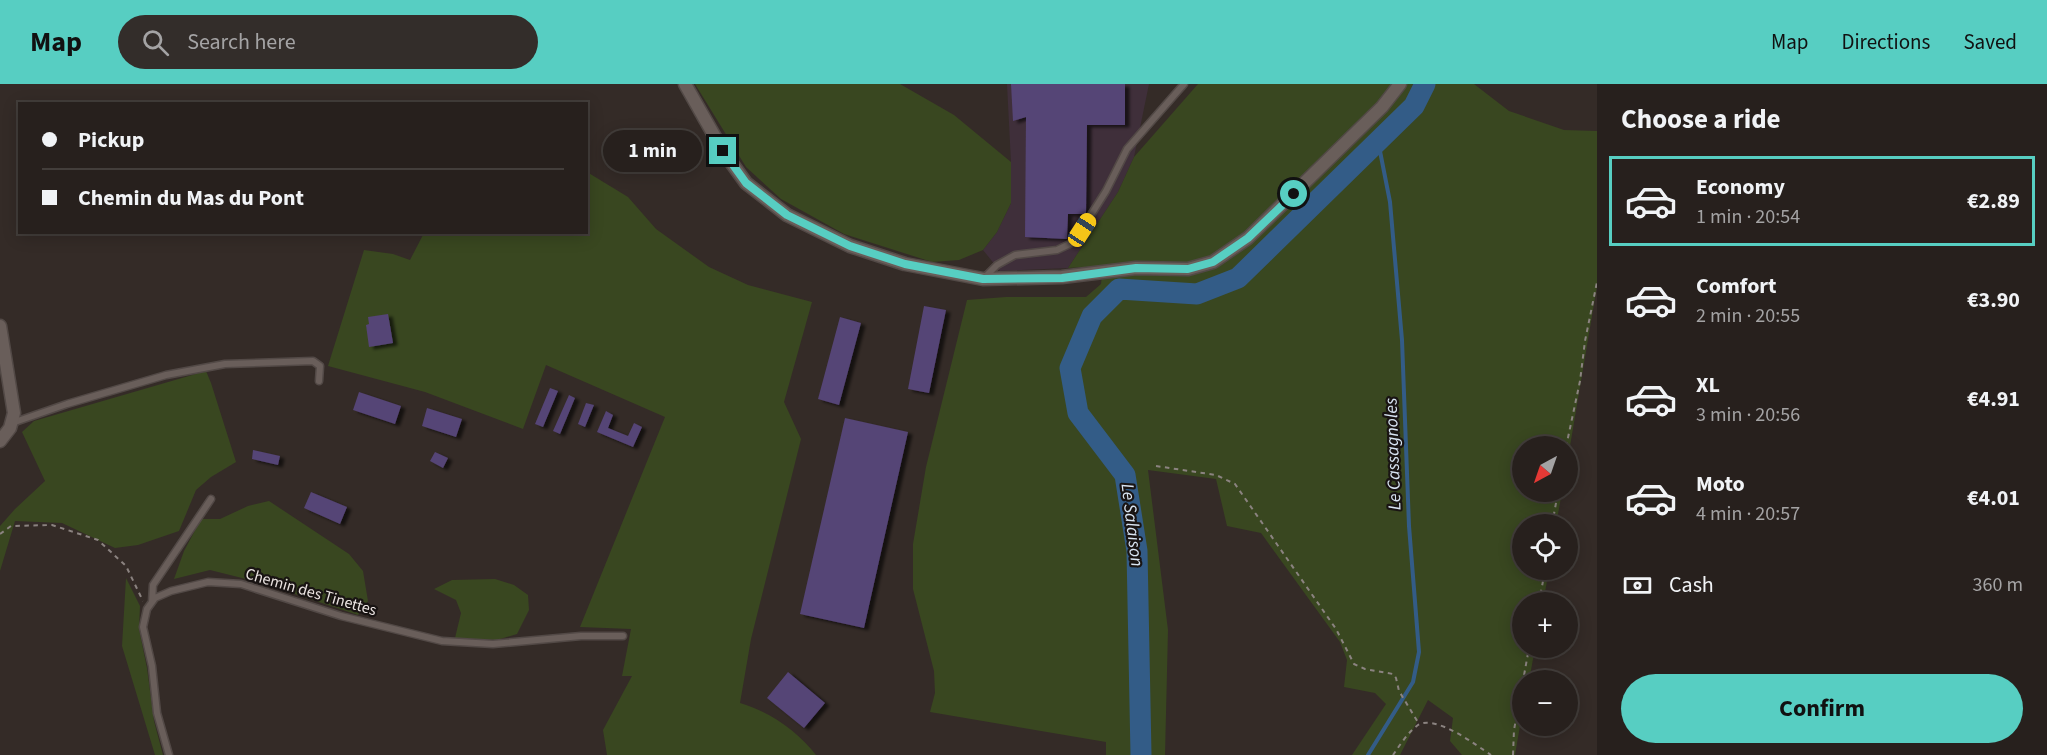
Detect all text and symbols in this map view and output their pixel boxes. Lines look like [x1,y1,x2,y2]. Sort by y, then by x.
search box [118,15,538,69]
text: Map [30,22,82,62]
icon: search [139,26,172,59]
text: Search here [187,26,296,58]
text: Map [1771,27,1809,57]
text: Directions [1842,27,1930,57]
text: Saved [1963,27,2017,57]
text: Choose a ride [1621,100,1781,139]
text: Pickup [78,124,144,156]
callout: 1 min [603,130,702,172]
text: 1 min [628,137,677,165]
route end [709,137,736,164]
text: Economy [1696,171,1785,203]
icon: car [1624,174,1678,228]
route start [1280,180,1307,207]
text: Chemin du Mas du Pont [78,182,304,214]
text: €2.89 [1967,185,2020,217]
text: 1 min · 20:54 [1696,203,1800,231]
car [1065,210,1099,250]
text: Comfort [1696,270,1777,302]
icon: car [1624,273,1678,327]
text: €3.90 [1967,284,2020,316]
text: 2 min · 20:55 [1696,302,1800,330]
text: XL [1696,369,1720,401]
icon: car [1624,372,1678,426]
text: €4.91 [1967,383,2020,415]
water label: Le Cassagnoles [1379,397,1407,511]
text: 3 min · 20:56 [1696,401,1800,429]
north arrow [1512,436,1578,502]
map controls [1512,436,1578,736]
text: Moto [1696,468,1745,500]
icon: car [1624,471,1678,525]
water label: Le Salaison [1115,482,1149,568]
text: €4.01 [1967,482,2020,514]
text: 4 min · 20:57 [1696,500,1800,528]
button: locate [1512,514,1578,580]
street label: Chemin des Tinettes [243,563,379,621]
icon: cash [1621,569,1654,602]
text: Cash [1669,569,1714,601]
text: 360 m [1973,571,2023,599]
button: + [1512,592,1578,658]
button: − [1512,670,1578,736]
button: Confirm [1621,674,2023,743]

